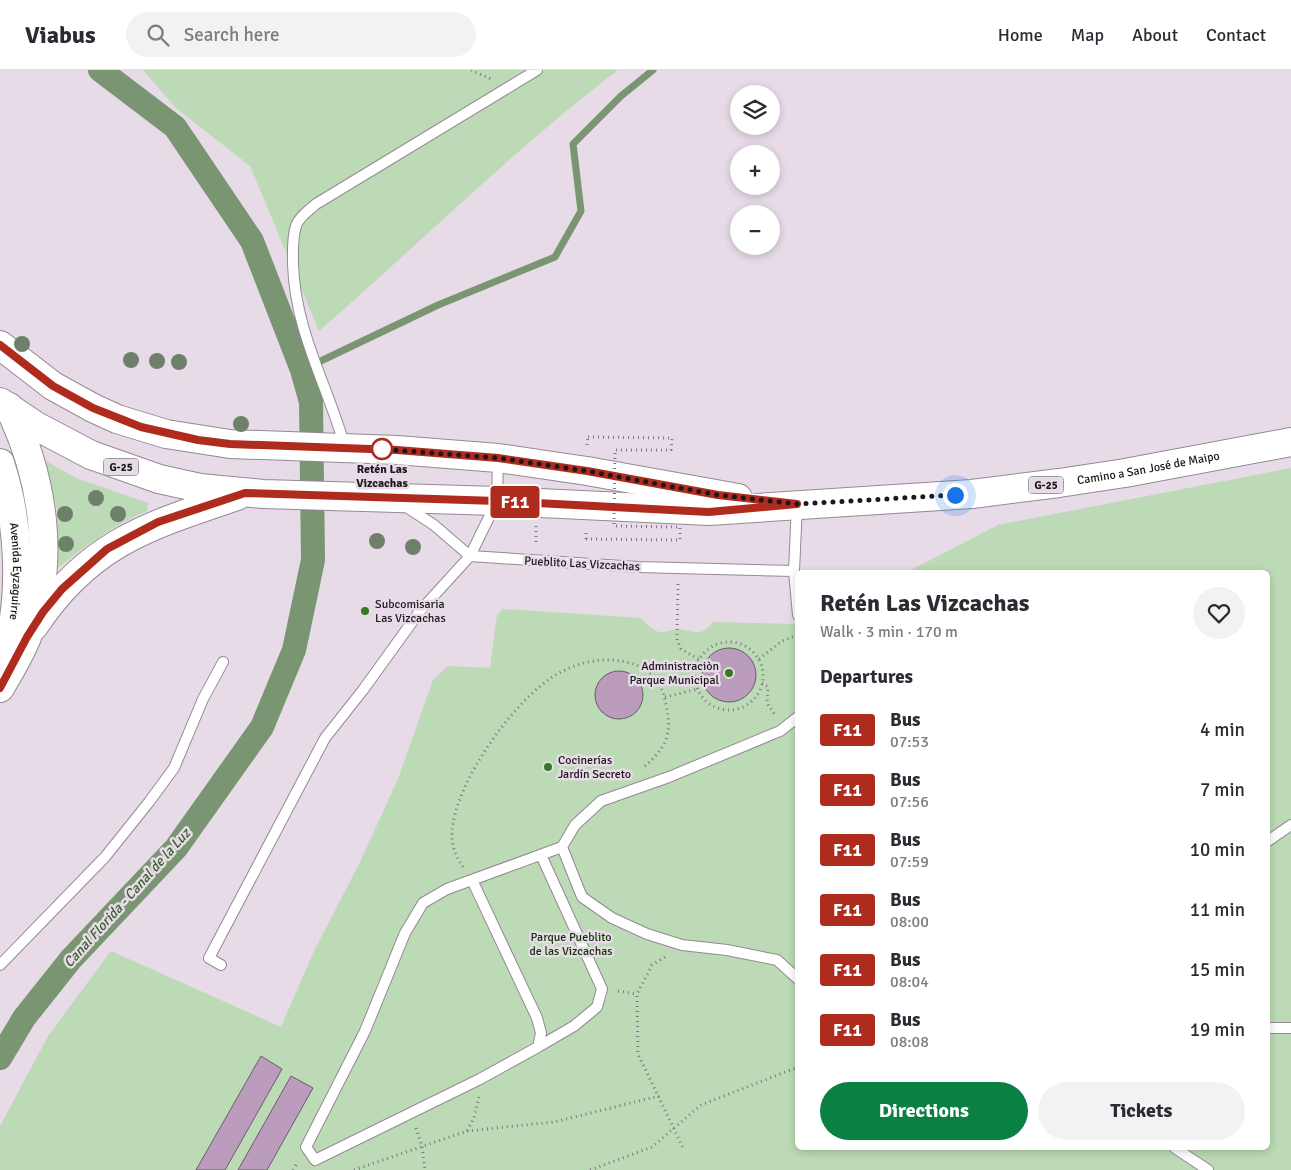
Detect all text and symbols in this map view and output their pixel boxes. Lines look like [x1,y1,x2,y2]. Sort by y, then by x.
search box [126,12,476,57]
text: Viabus [25,20,96,50]
icon: search [144,21,172,49]
text: Search here [184,23,279,47]
text: Home [998,24,1043,46]
text: Map [1071,24,1104,46]
text: About [1132,24,1178,46]
text: Contact [1206,24,1266,46]
map controls [730,85,780,255]
button: layers [730,85,780,135]
button: + [730,145,780,195]
button: − [730,205,780,255]
marker: Retén Las Vizcachas [371,438,393,460]
street label: Camino a San José de Maipo [1076,448,1221,488]
road number: G-25 [104,458,138,476]
place label: Retén Las Vizcachas [356,462,408,491]
road number: G-25 [1028,476,1064,494]
your location [943,483,968,508]
line badge: F11 [486,486,544,518]
text: F11 [500,491,530,513]
street label: Avenida Eyzaguirre [6,521,25,621]
street label: Pueblito Las Vizcachas [524,553,640,575]
button: heart [1193,587,1245,639]
text: Retén Las Vizcachas [820,588,1029,618]
place label: Subcomisaria Las Vizcachas [375,597,446,626]
marker: Subcomisaria Las Vizcachas [359,605,371,617]
text: Walk · 3 min · 170 m [820,622,958,642]
place label: Administraciòn Parque Municipal [629,659,719,688]
text: Departures [820,665,913,689]
marker: Administraciòn Parque Municipal [723,667,735,679]
text: Bus [890,708,921,732]
text: 4 min [1200,718,1245,742]
text: F11 [833,719,862,741]
text: 07:53 [890,732,929,752]
place label: Cocinerías Jardín Secreto [558,753,631,782]
marker: Cocinerías Jardín Secreto [542,761,554,773]
text: Bus [890,768,921,792]
text: 7 min [1200,778,1245,802]
text: F11 [833,779,862,801]
text: 07:56 [890,792,929,812]
water label: Canal Florida - Canal de la Luz [60,824,195,971]
text: Bus [890,828,921,852]
text: 10 min [1190,838,1245,862]
text: F11 [833,839,862,861]
text: 07:59 [890,852,929,872]
text: Bus [890,888,921,912]
text: 11 min [1190,898,1245,922]
text: F11 [833,899,862,921]
text: 08:00 [890,912,929,932]
park label: Parque Pueblito de las Vizcachas [529,930,613,959]
text: Bus [890,948,921,972]
text: 15 min [1190,958,1245,982]
text: F11 [833,959,862,981]
text: 08:04 [890,972,929,992]
text: Bus [890,1008,921,1032]
text: 19 min [1190,1018,1245,1042]
text: F11 [833,1019,862,1041]
text: 08:08 [890,1032,929,1052]
button: Directions [820,1082,1028,1140]
button: Tickets [1038,1082,1245,1140]

